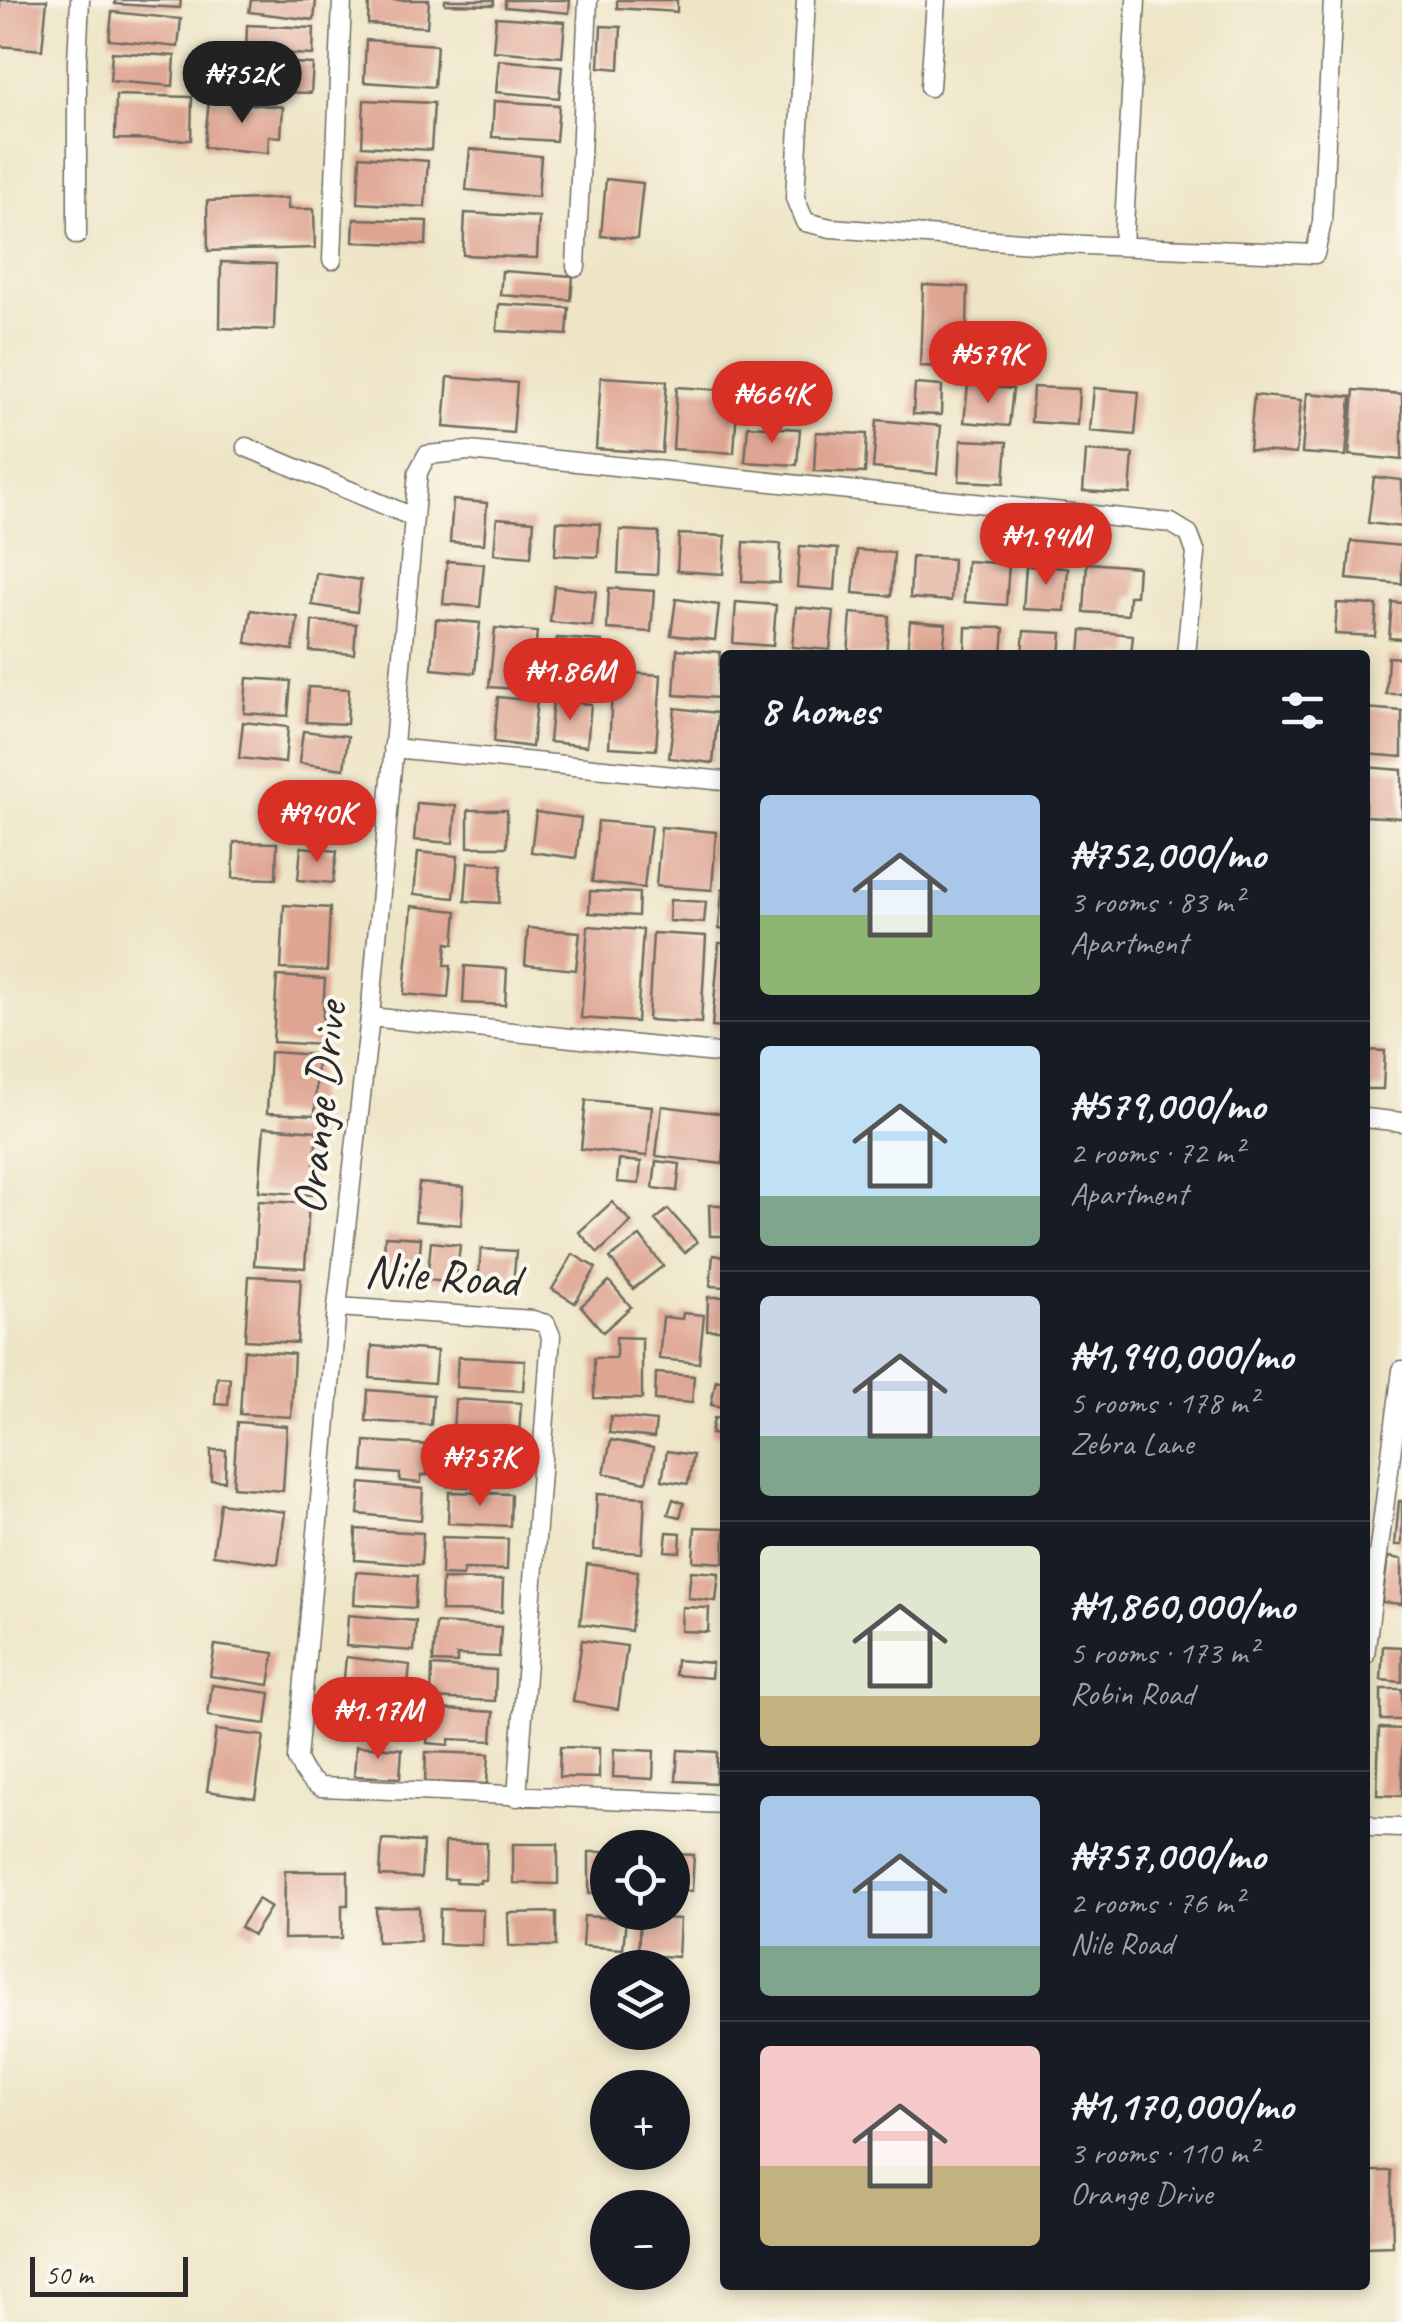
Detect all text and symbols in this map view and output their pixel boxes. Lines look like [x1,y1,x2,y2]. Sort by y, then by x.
pin: ₦752K [172,41,312,126]
text: ₦752K [205,53,279,94]
pin: ₦579K [918,321,1058,406]
text: ₦579K [951,333,1025,374]
pin: ₦664K [702,361,842,446]
text: ₦664K [734,373,810,414]
pin: ₦1.94M [965,503,1127,588]
text: ₦1.94M [1002,515,1090,556]
pin: ₦1.86M [489,638,651,723]
text: ₦1.86M [525,650,615,691]
icon: filters [1275,683,1330,738]
text: 8 homes [760,684,879,737]
pin: ₦940K [247,780,387,865]
text: ₦940K [280,792,354,833]
text: ₦752,000/mo [1070,828,1265,881]
icon: home [840,835,960,955]
text: 3 rooms · 83 m² [1070,881,1243,922]
text: Apartment [1070,922,1188,963]
street label: Orange Drive [278,995,360,1217]
text: ₦579,000/mo [1070,1079,1265,1132]
icon: home [840,1086,960,1206]
text: 2 rooms · 72 m² [1070,1132,1243,1173]
text: Apartment [1070,1173,1188,1214]
street label: Nile Road [363,1240,528,1311]
text: ₦1,940,000/mo [1070,1329,1293,1382]
icon: home [840,1336,960,1456]
text: 5 rooms · 178 m² [1070,1382,1257,1423]
text: Zebra Lane [1070,1423,1193,1464]
pin: ₦757K [410,1424,550,1509]
text: ₦757K [443,1436,517,1477]
text: ₦1,860,000/mo [1070,1579,1294,1632]
icon: home [840,1586,960,1706]
text: 5 rooms · 173 m² [1070,1632,1257,1673]
text: Robin Road [1070,1673,1194,1714]
pin: ₦1.17M [297,1677,459,1762]
text: ₦1.17M [334,1689,422,1730]
text: ₦757,000/mo [1070,1829,1265,1882]
map controls [590,1830,690,2290]
button: locate [590,1830,690,1930]
icon: home [840,1836,960,1956]
text: 2 rooms · 76 m² [1070,1882,1243,1923]
text: Nile Road [1070,1923,1173,1964]
button: layers [590,1950,690,2050]
button: + [590,2070,690,2170]
text: ₦1,170,000/mo [1070,2079,1293,2132]
icon: home [840,2086,960,2206]
text: 3 rooms · 110 m² [1070,2132,1257,2173]
text: Orange Drive [1070,2173,1212,2214]
button: − [590,2190,690,2290]
scale bar [30,2252,188,2296]
text: 50 m [45,2257,93,2292]

